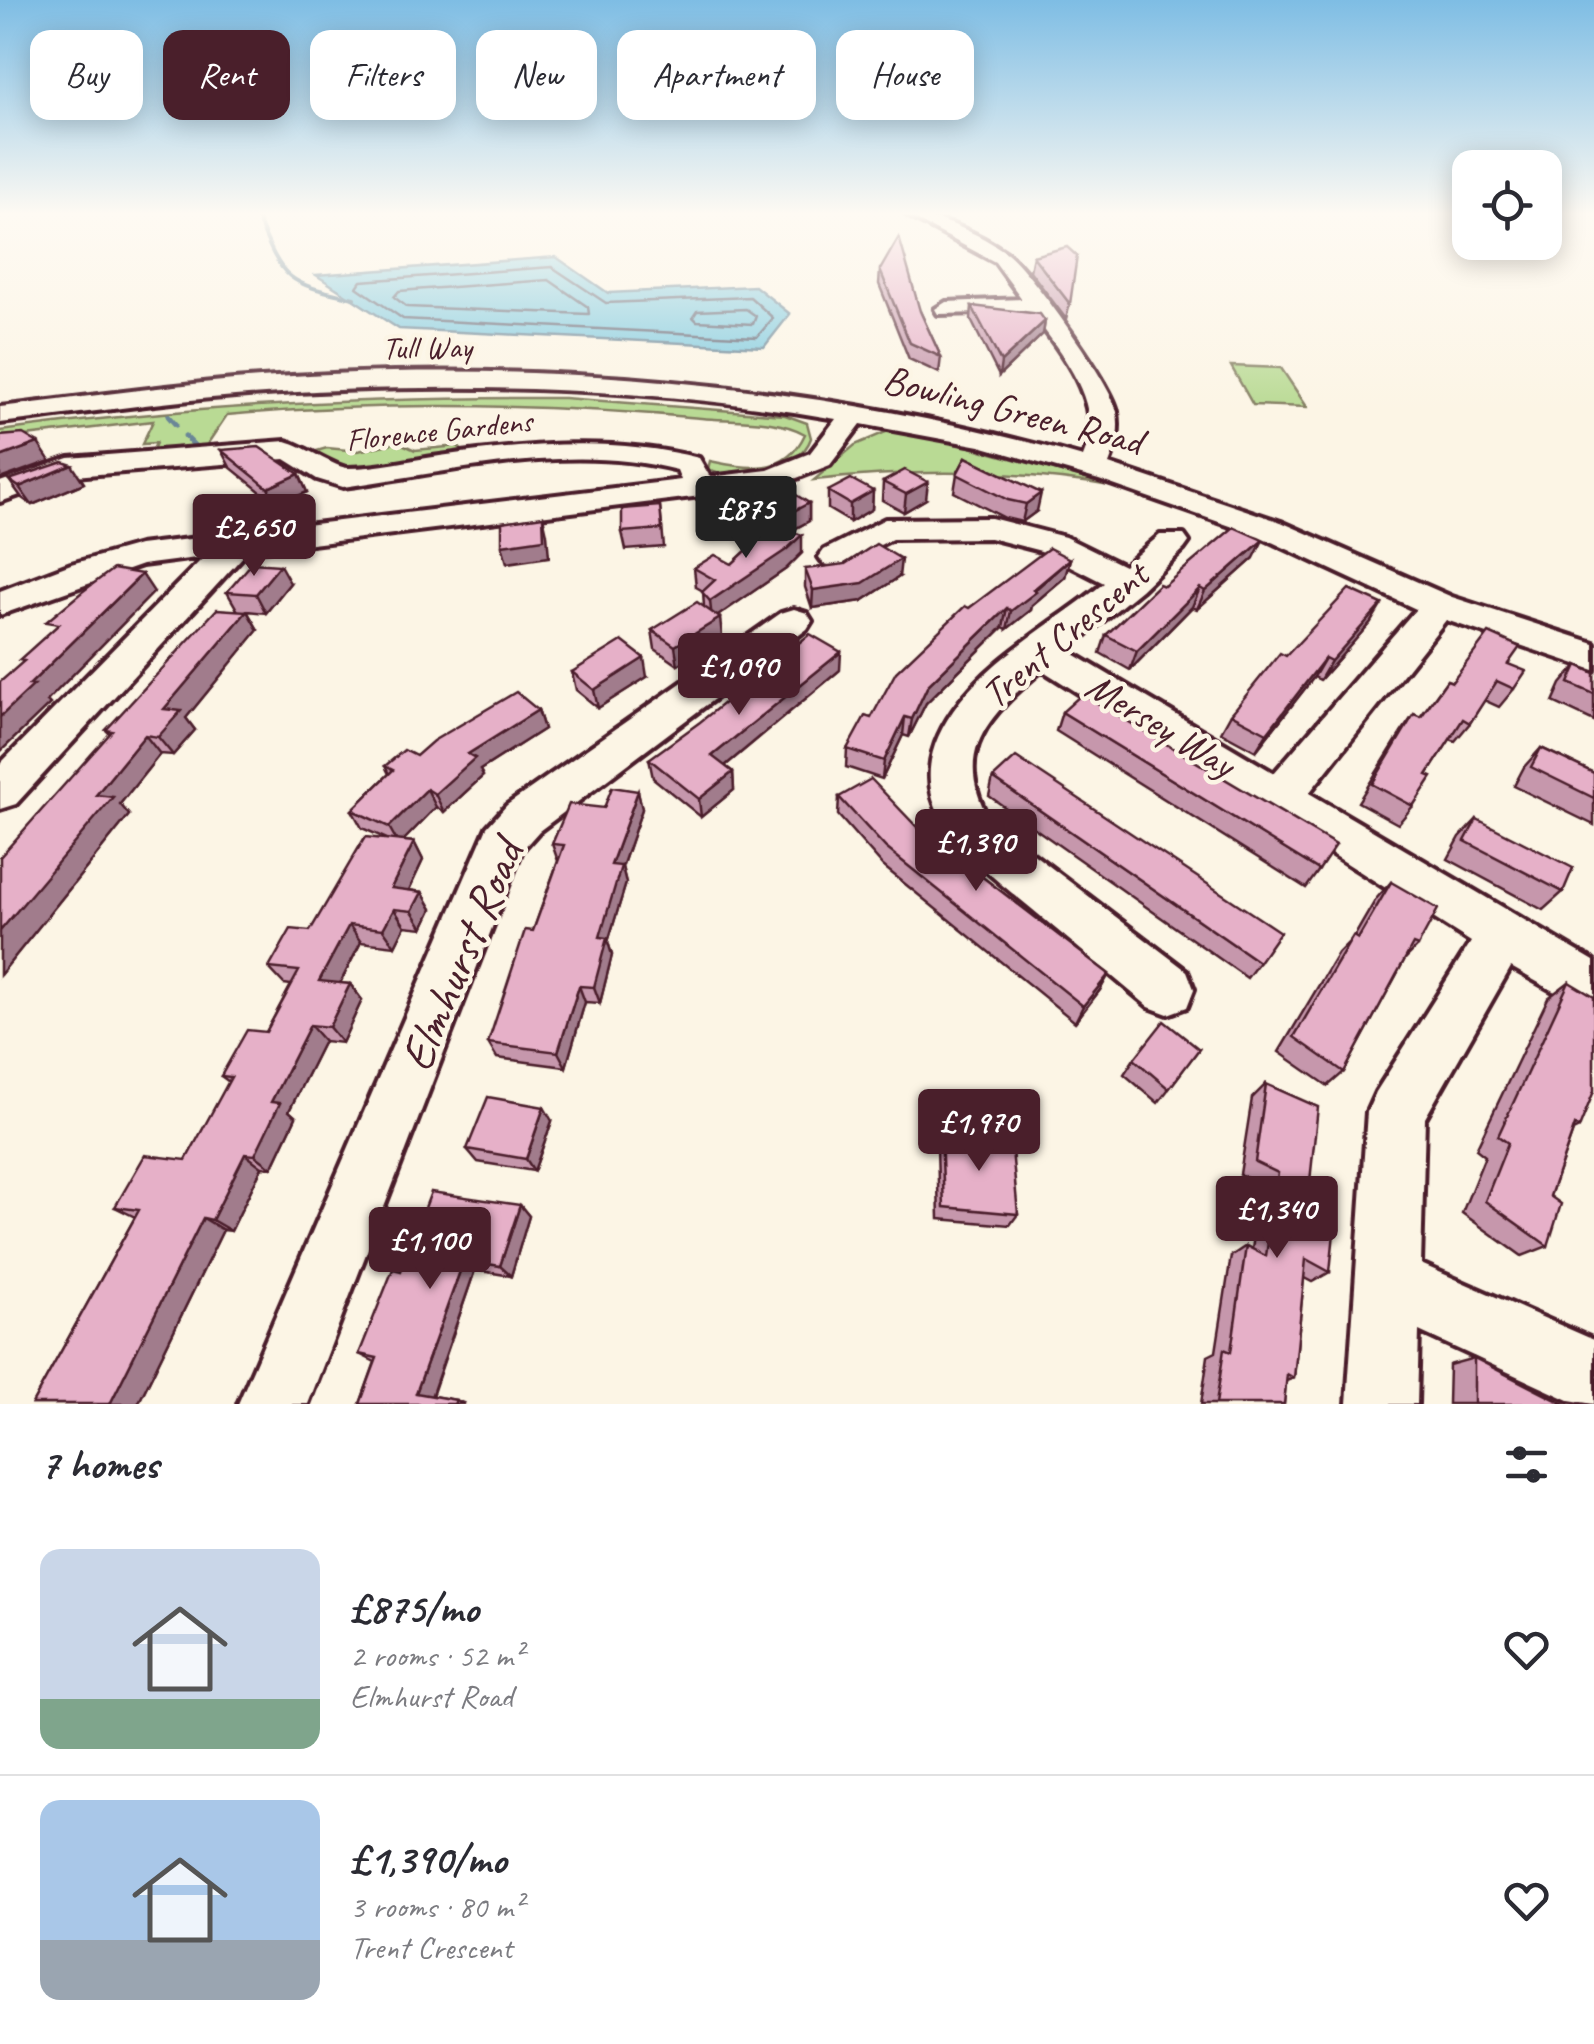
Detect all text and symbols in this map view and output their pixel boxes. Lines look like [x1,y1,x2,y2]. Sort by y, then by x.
chip: Buy [30,30,143,120]
chip: Rent [163,30,290,120]
chip: Filters [310,30,456,120]
chip: New [476,30,597,120]
chip: Apartment [617,30,816,120]
chip: House [836,30,974,120]
map controls [1452,150,1562,260]
button: locate [1452,150,1562,260]
street label: Tull Way [382,326,475,369]
street label: Bowling Green Road [878,354,1153,468]
street label: Florence Gardens [344,400,536,461]
pin: £875 [687,476,805,561]
text: £875 [718,488,774,529]
pin: £2,650 [173,494,335,579]
text: £2,650 [215,506,293,547]
street label: Trent Crescent [971,548,1161,719]
pin: £1,090 [658,633,820,718]
text: £1,090 [700,645,778,686]
street label: Mersey Way [1077,661,1247,791]
pin: £1,390 [895,809,1057,894]
text: £1,390 [937,821,1015,862]
street label: Elmhurst Road [386,825,539,1080]
pin: £1,970 [898,1089,1060,1174]
text: £1,970 [940,1101,1018,1142]
pin: £1,340 [1196,1176,1358,1261]
text: £1,340 [1238,1188,1316,1229]
pin: £1,100 [349,1207,511,1292]
text: £1,100 [391,1219,469,1260]
icon: filters [1499,1437,1554,1492]
text: 7 homes [40,1438,158,1491]
text: £875/mo [350,1582,479,1635]
icon: home [120,1589,240,1709]
icon: heart [1499,1622,1554,1677]
text: 2 rooms · 52 m² [350,1635,523,1676]
text: Elmhurst Road [350,1676,513,1717]
text: £1,390/mo [350,1833,506,1886]
icon: home [120,1840,240,1960]
icon: heart [1499,1873,1554,1928]
text: 3 rooms · 80 m² [350,1886,523,1927]
text: Trent Crescent [350,1927,512,1968]

